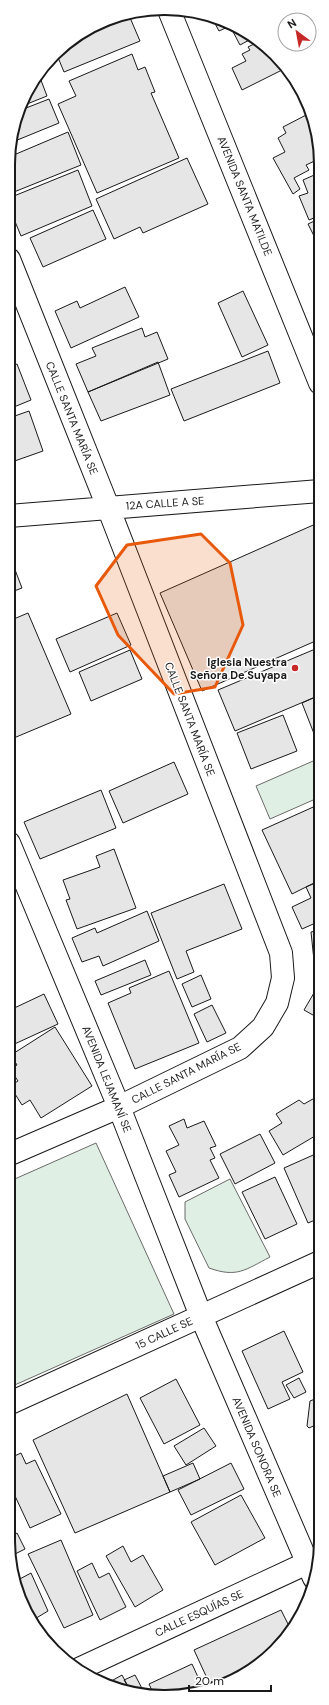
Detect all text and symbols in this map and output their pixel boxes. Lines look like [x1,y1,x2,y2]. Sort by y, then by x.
north arrow [277,12,317,52]
text: N [285,15,299,32]
street label: AVENIDA SANTA MATILDE [215,134,275,258]
street label: CALLE SANTA MARÍA SE [43,359,101,477]
street label: 12A CALLE A SE [125,493,205,513]
place label: Iglesia Nuestra Señora De Suyapa [190,655,287,682]
street label: CALLE SANTA MARÍA SE [162,660,218,778]
marker: Iglesia Nuestra Señora De Suyapa [290,663,300,673]
street label: AVENIDA LEJAMANÍ SE [79,1024,135,1134]
street label: CALLE SANTA MARÍA SE [129,1039,243,1107]
street label: 15 CALLE SE [133,1314,195,1352]
street label: AVENIDA SONORA SE [230,1395,284,1499]
street label: CALLE ESQUÍAS SE [153,1586,245,1640]
scale bar [189,1667,271,1693]
text: 20 m [195,1673,224,1689]

